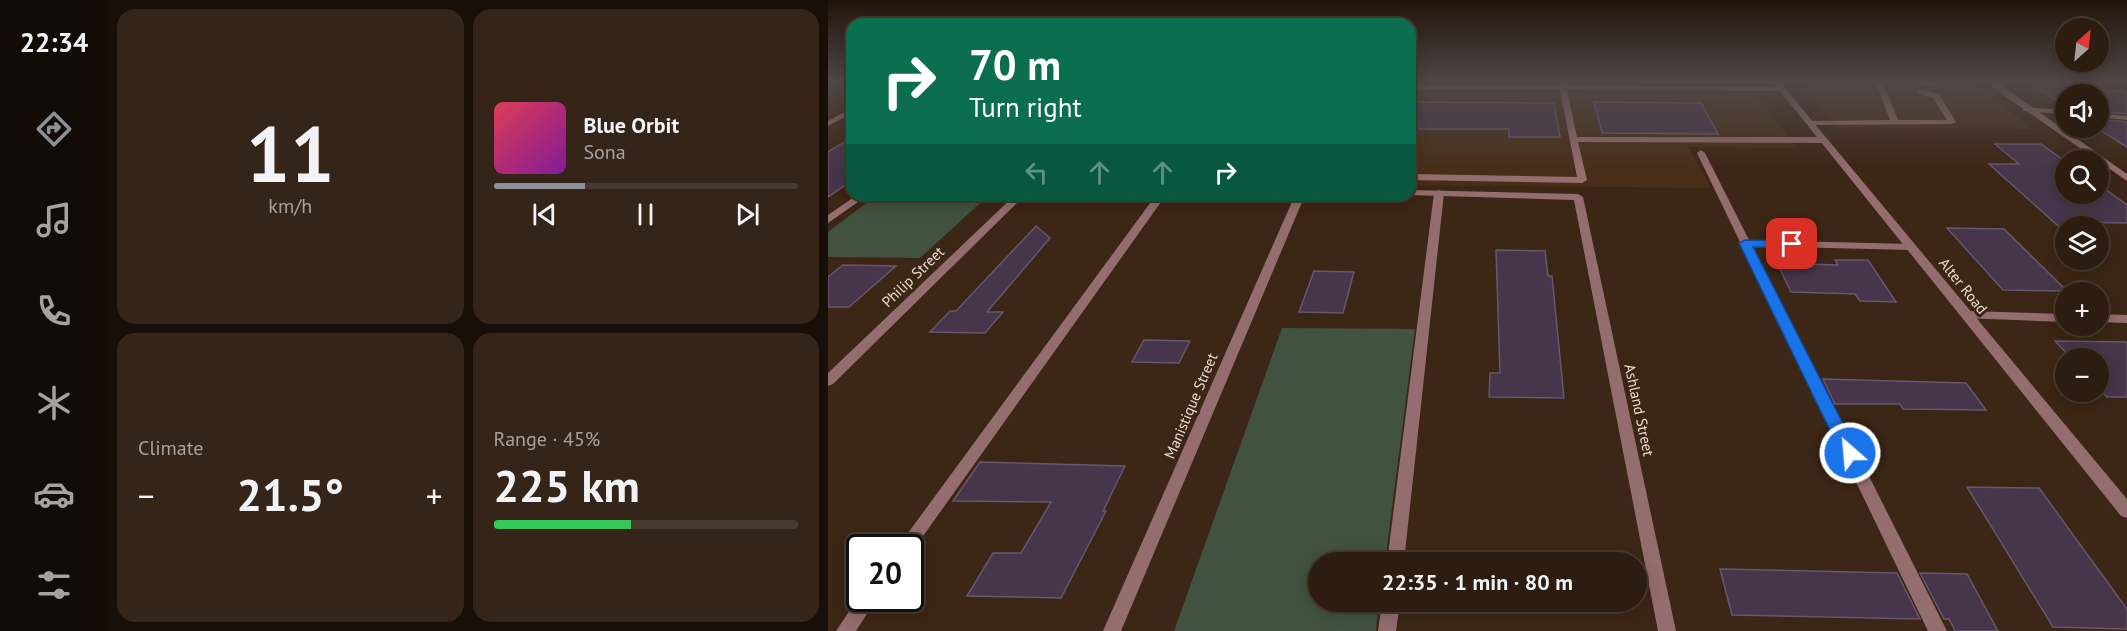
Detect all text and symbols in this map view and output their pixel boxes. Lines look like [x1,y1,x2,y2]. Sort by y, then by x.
north arrow [2055,18,2109,72]
map controls [2055,18,2109,402]
text: 22:34 [20,25,88,59]
text: 70 m [969,37,1061,92]
icon: right [870,42,948,120]
button: sound [2055,84,2109,138]
text: Turn right [969,90,1082,124]
text: 11 [246,103,334,204]
icon: directions [33,108,75,150]
text: Blue Orbit [584,111,679,139]
text: Sona [584,139,626,165]
button: search [2055,150,2109,204]
icon: left [1020,156,1053,189]
icon: ahead [1083,156,1116,189]
icon: ahead [1146,156,1179,189]
icon: right [1209,156,1242,189]
text: km/h [268,193,312,219]
icon: previous [528,198,561,231]
icon: pause [629,198,662,231]
icon: next [731,198,764,231]
icon: music [33,199,75,241]
button: layers [2055,216,2109,270]
pin [1766,218,1817,269]
icon: arrive [1775,227,1808,260]
street label: Philip Street [877,242,948,311]
street label: Alter Road [1935,254,1992,318]
button: + [2055,282,2109,336]
icon: phone [33,290,75,332]
button: − [2055,348,2109,402]
street label: Manistique Street [1160,350,1221,462]
street label: Ashland Street [1620,362,1659,458]
icon: climate [33,382,75,424]
position arrow [1818,421,1882,485]
text: Range · 45% [494,426,600,452]
text: Climate [138,435,204,461]
text: 225 km [494,456,640,514]
text: 21.5° [237,465,344,523]
icon: car [33,473,75,515]
text: − [138,474,155,517]
text: + [426,474,443,517]
speed limit sign: 20 [846,534,924,612]
icon: filters [33,564,75,606]
text: 22:35 · 1 min · 80 m [1382,568,1573,596]

